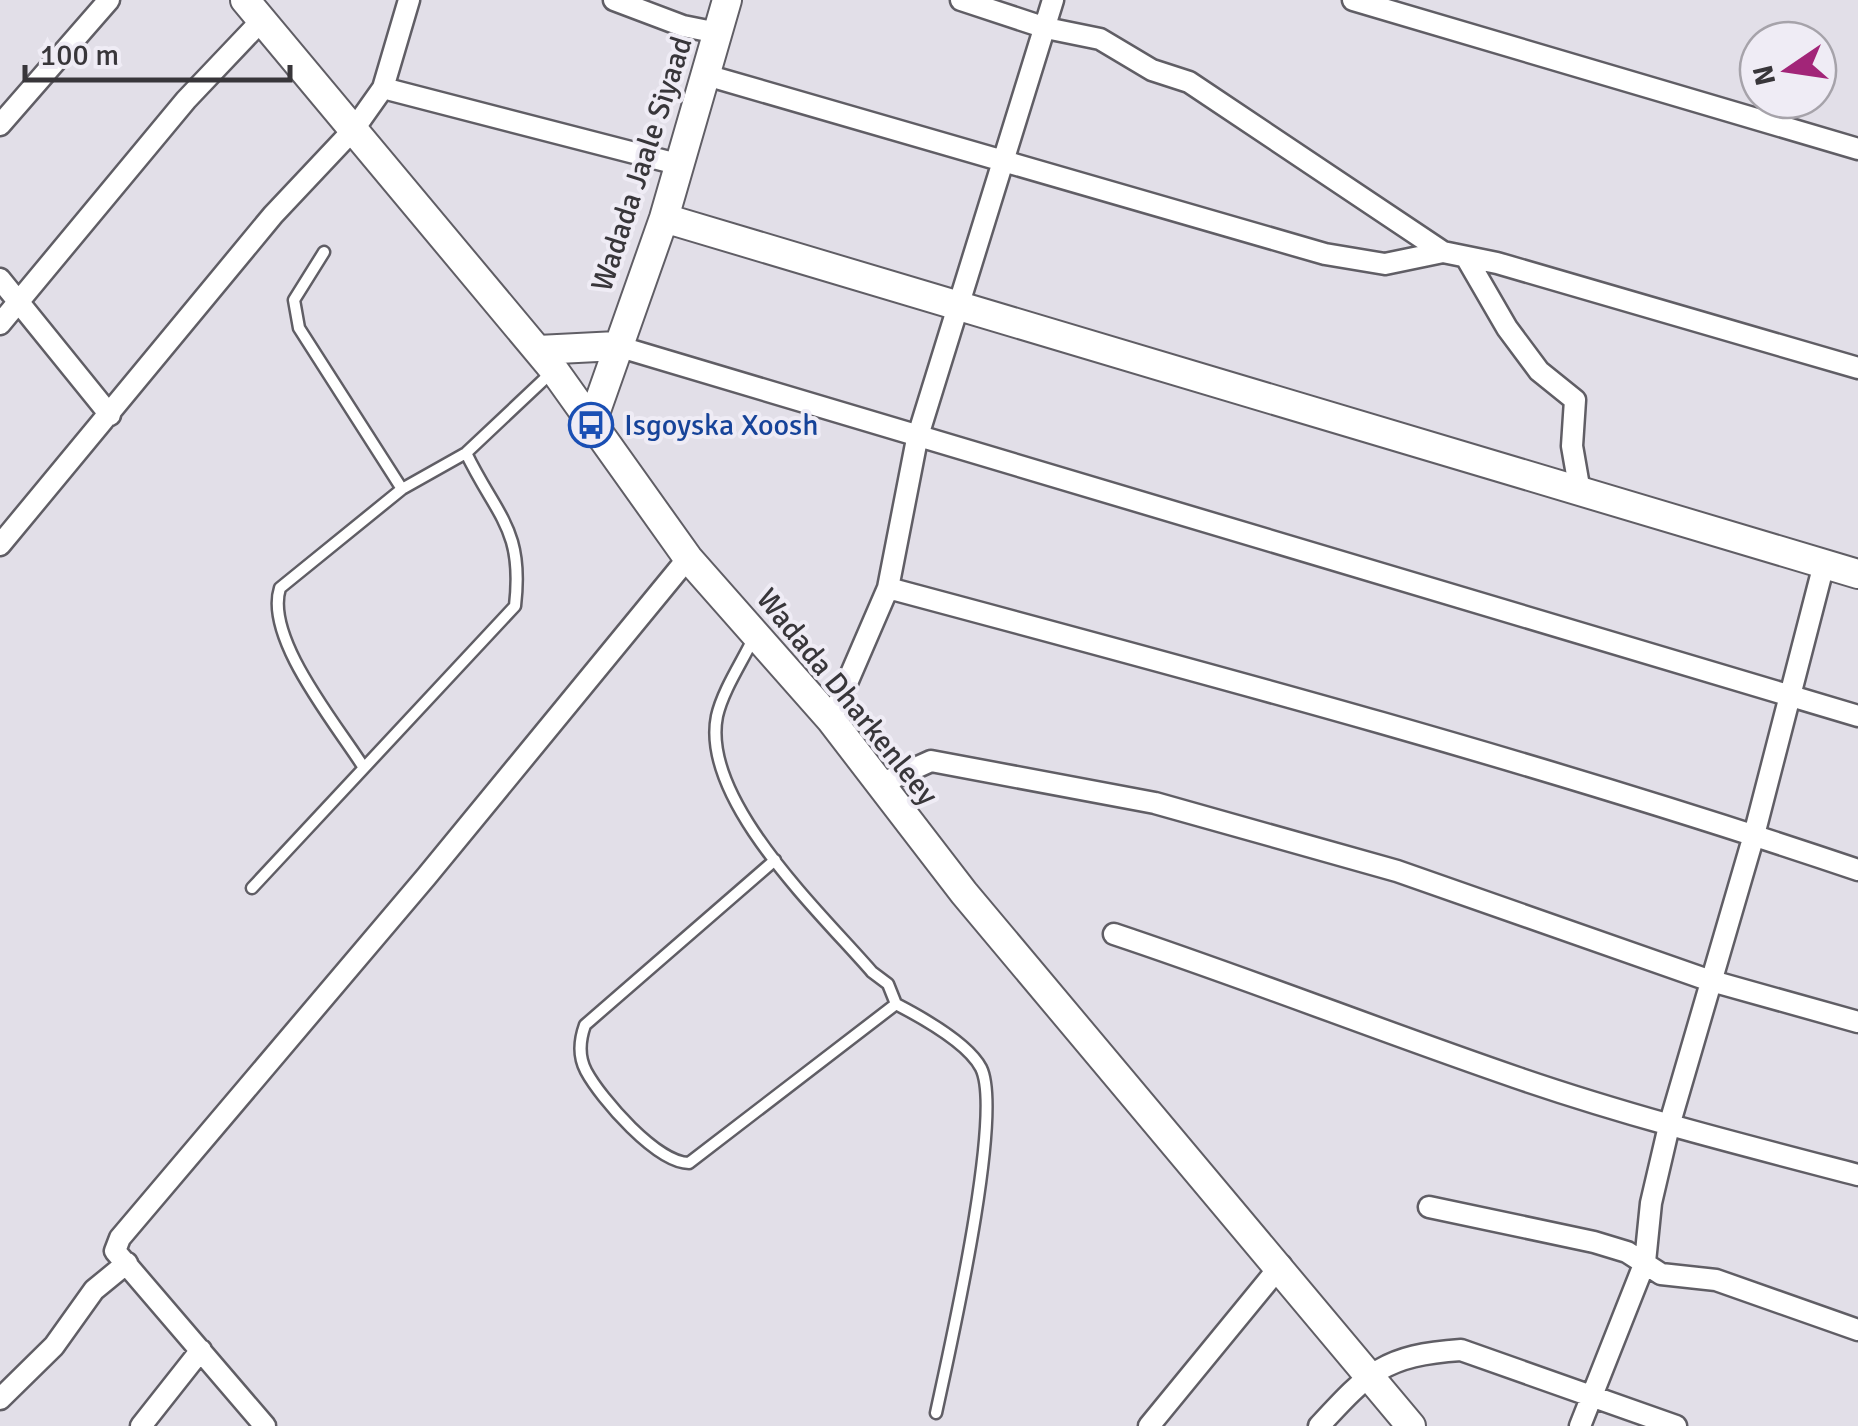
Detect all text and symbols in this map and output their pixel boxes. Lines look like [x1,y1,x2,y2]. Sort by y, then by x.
scale bar [25,20,290,82]
north arrow [1738,20,1838,120]
street label: Wadada Jaale Siyaad [583,32,701,296]
text: 100 m [40,37,119,74]
text: N [1746,62,1783,89]
bus stop icon: Isgoyska Xoosh [568,402,614,448]
place label: Isgoyska Xoosh [624,407,819,444]
street label: Wadada Dharkenleey [748,581,946,813]

